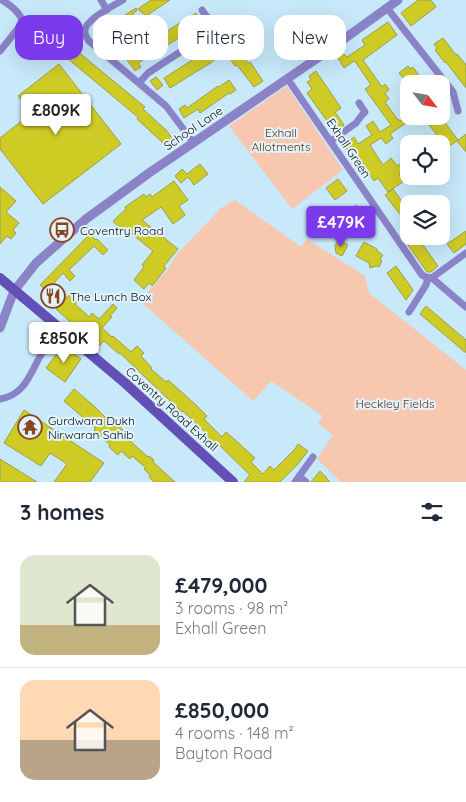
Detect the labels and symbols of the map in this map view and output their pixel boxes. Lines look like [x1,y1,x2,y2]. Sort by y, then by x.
north arrow [400,75,450,125]
pin: £809K [21,94,91,136]
street label: School Lane [161,103,225,153]
street label: Exhall Green [324,115,374,181]
park label: Exhall Allotments [251,125,311,154]
pin: £479K [306,206,376,248]
bus stop icon: Coventry Road [49,217,75,243]
place label: Coventry Road [80,223,164,238]
restaurant icon: The Lunch Box [40,283,66,309]
place label: The Lunch Box [70,289,151,304]
pin: £850K [29,322,99,364]
street label: Coventry Road Exhall [123,364,221,454]
park label: Heckley Fields [355,396,435,411]
place label: Gurdwara Dukh Nirwaran Sahib [48,413,135,442]
temple icon: Gurdwara Dukh Nirwaran Sahib [17,414,43,440]

